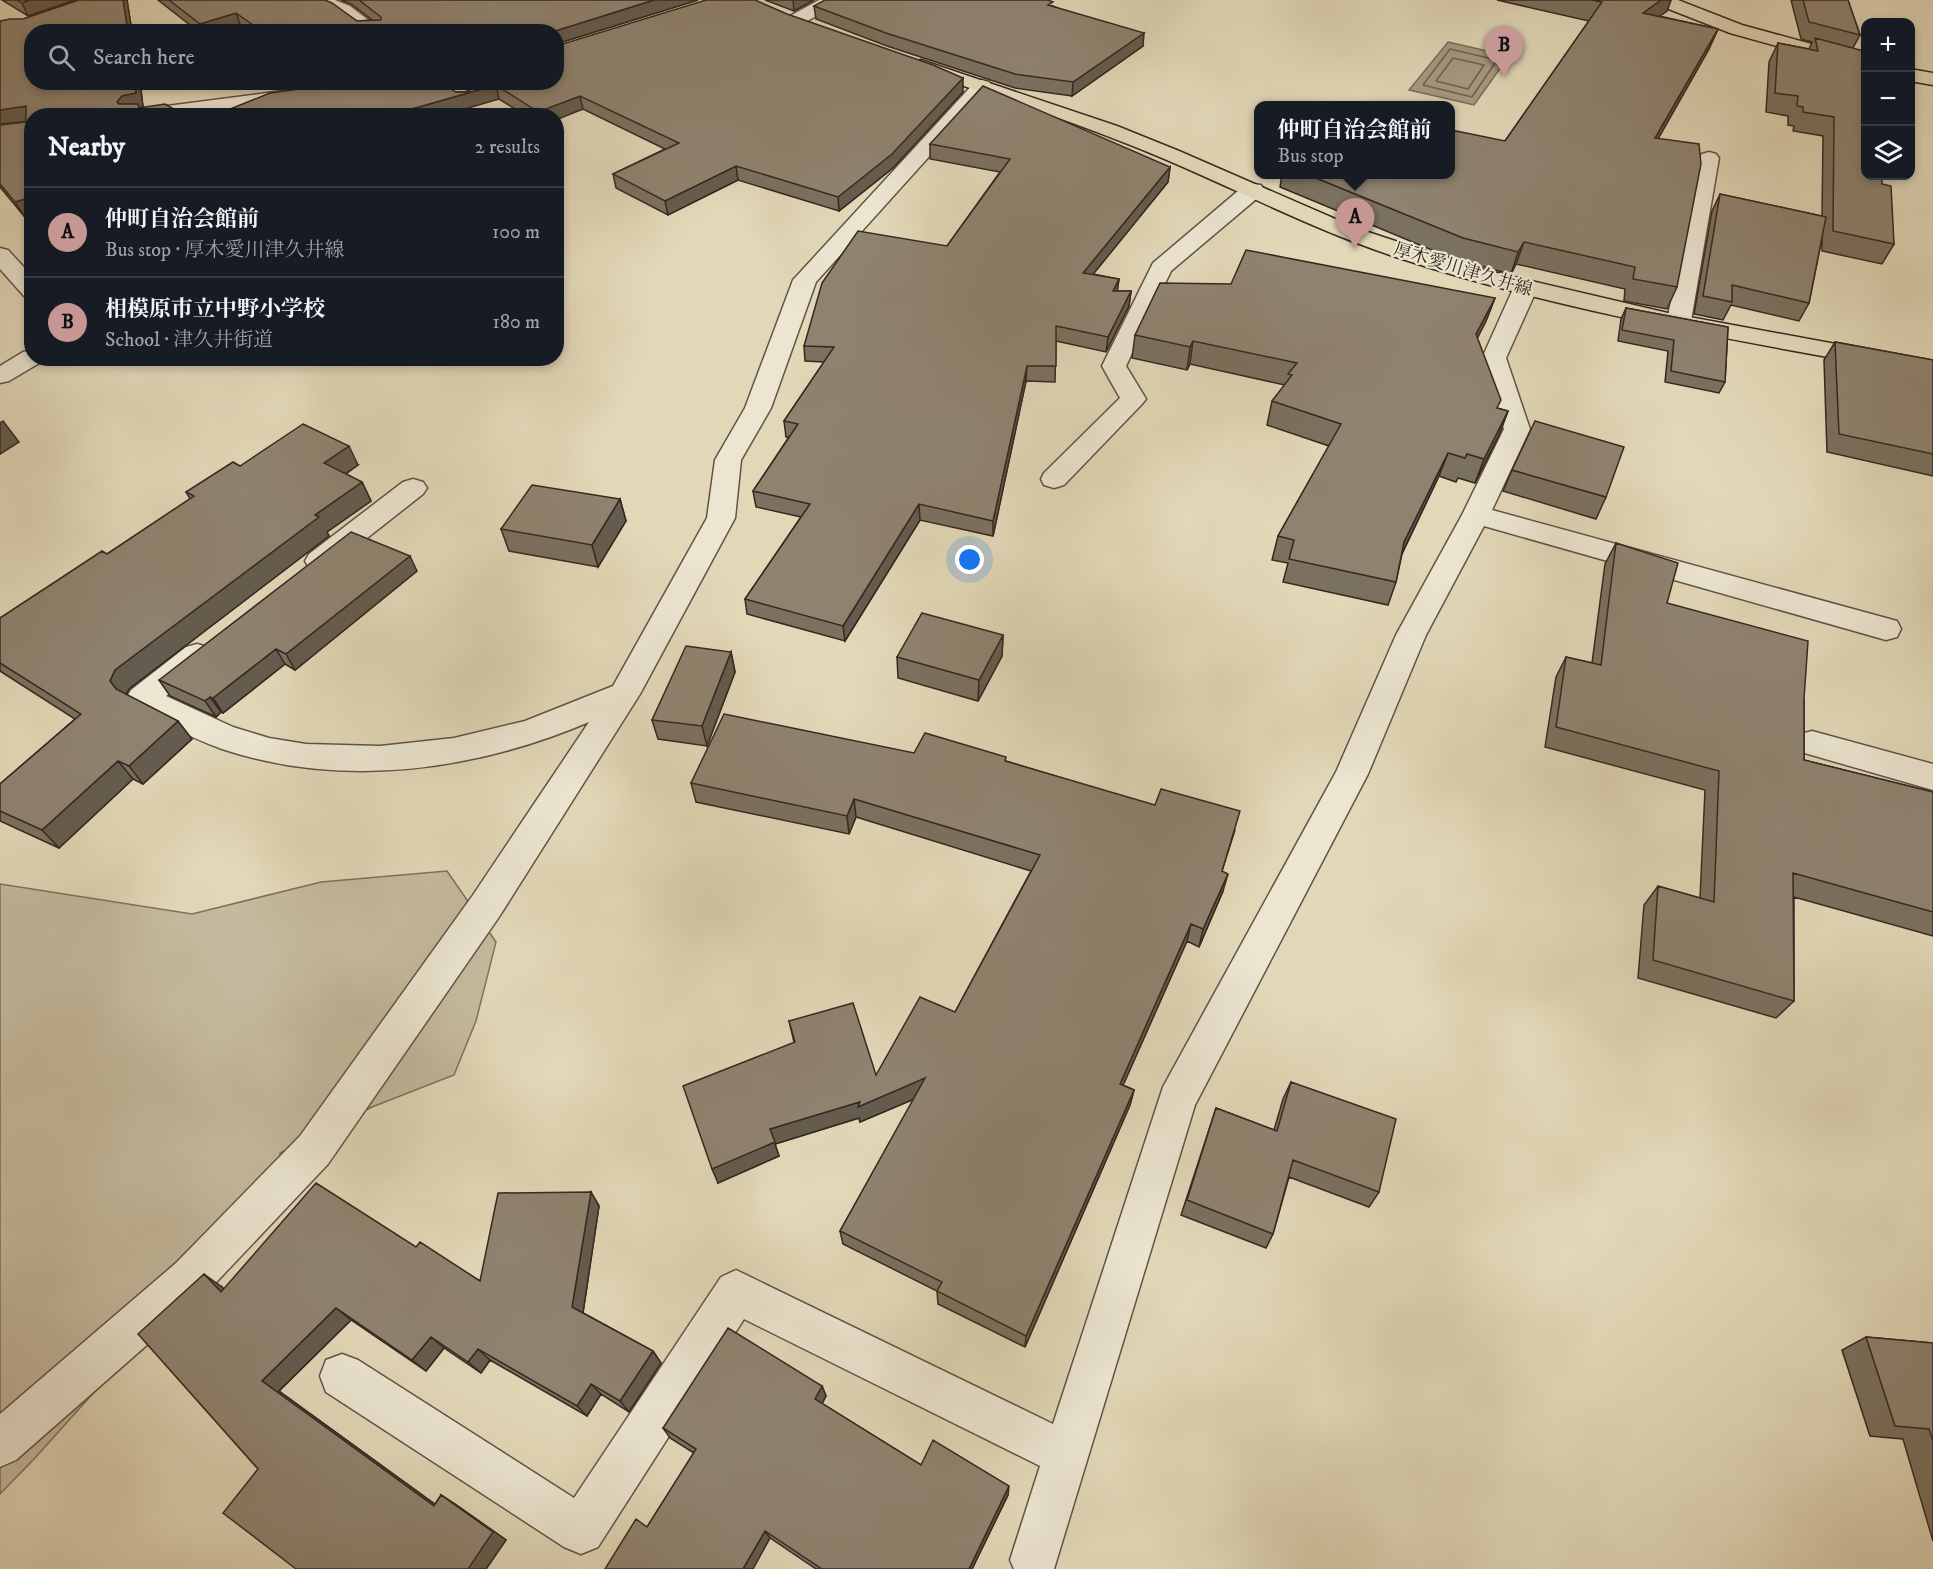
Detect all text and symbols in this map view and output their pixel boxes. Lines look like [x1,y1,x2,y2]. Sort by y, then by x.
map controls [1861,18,1915,180]
button: + [1861,18,1915,72]
search box [24,24,564,90]
pin: B [1484,26,1524,76]
icon: search [45,41,78,74]
text: Search here [93,44,195,71]
button: − [1861,72,1915,126]
popup [1254,101,1455,179]
text: 仲町自治会館前 [1277,117,1432,144]
button: layers [1861,126,1915,180]
text: Nearby [48,131,125,164]
text: 2 results [475,135,540,160]
text: Bus stop [1277,144,1344,169]
pin: A [1336,198,1374,248]
text: 仲町自治会館前 [105,206,259,233]
text: A [61,220,74,245]
text: 100 m [492,220,540,245]
text: Bus stop · 厚木愛川津久井線 [105,238,345,263]
street label: 厚木愛川津久井線 [1391,238,1535,302]
text: 相模原市立中野小学校 [105,296,325,323]
text: B [61,310,74,335]
text: 180 m [493,310,540,335]
text: School · 津久井街道 [105,328,273,353]
your location [955,545,984,574]

